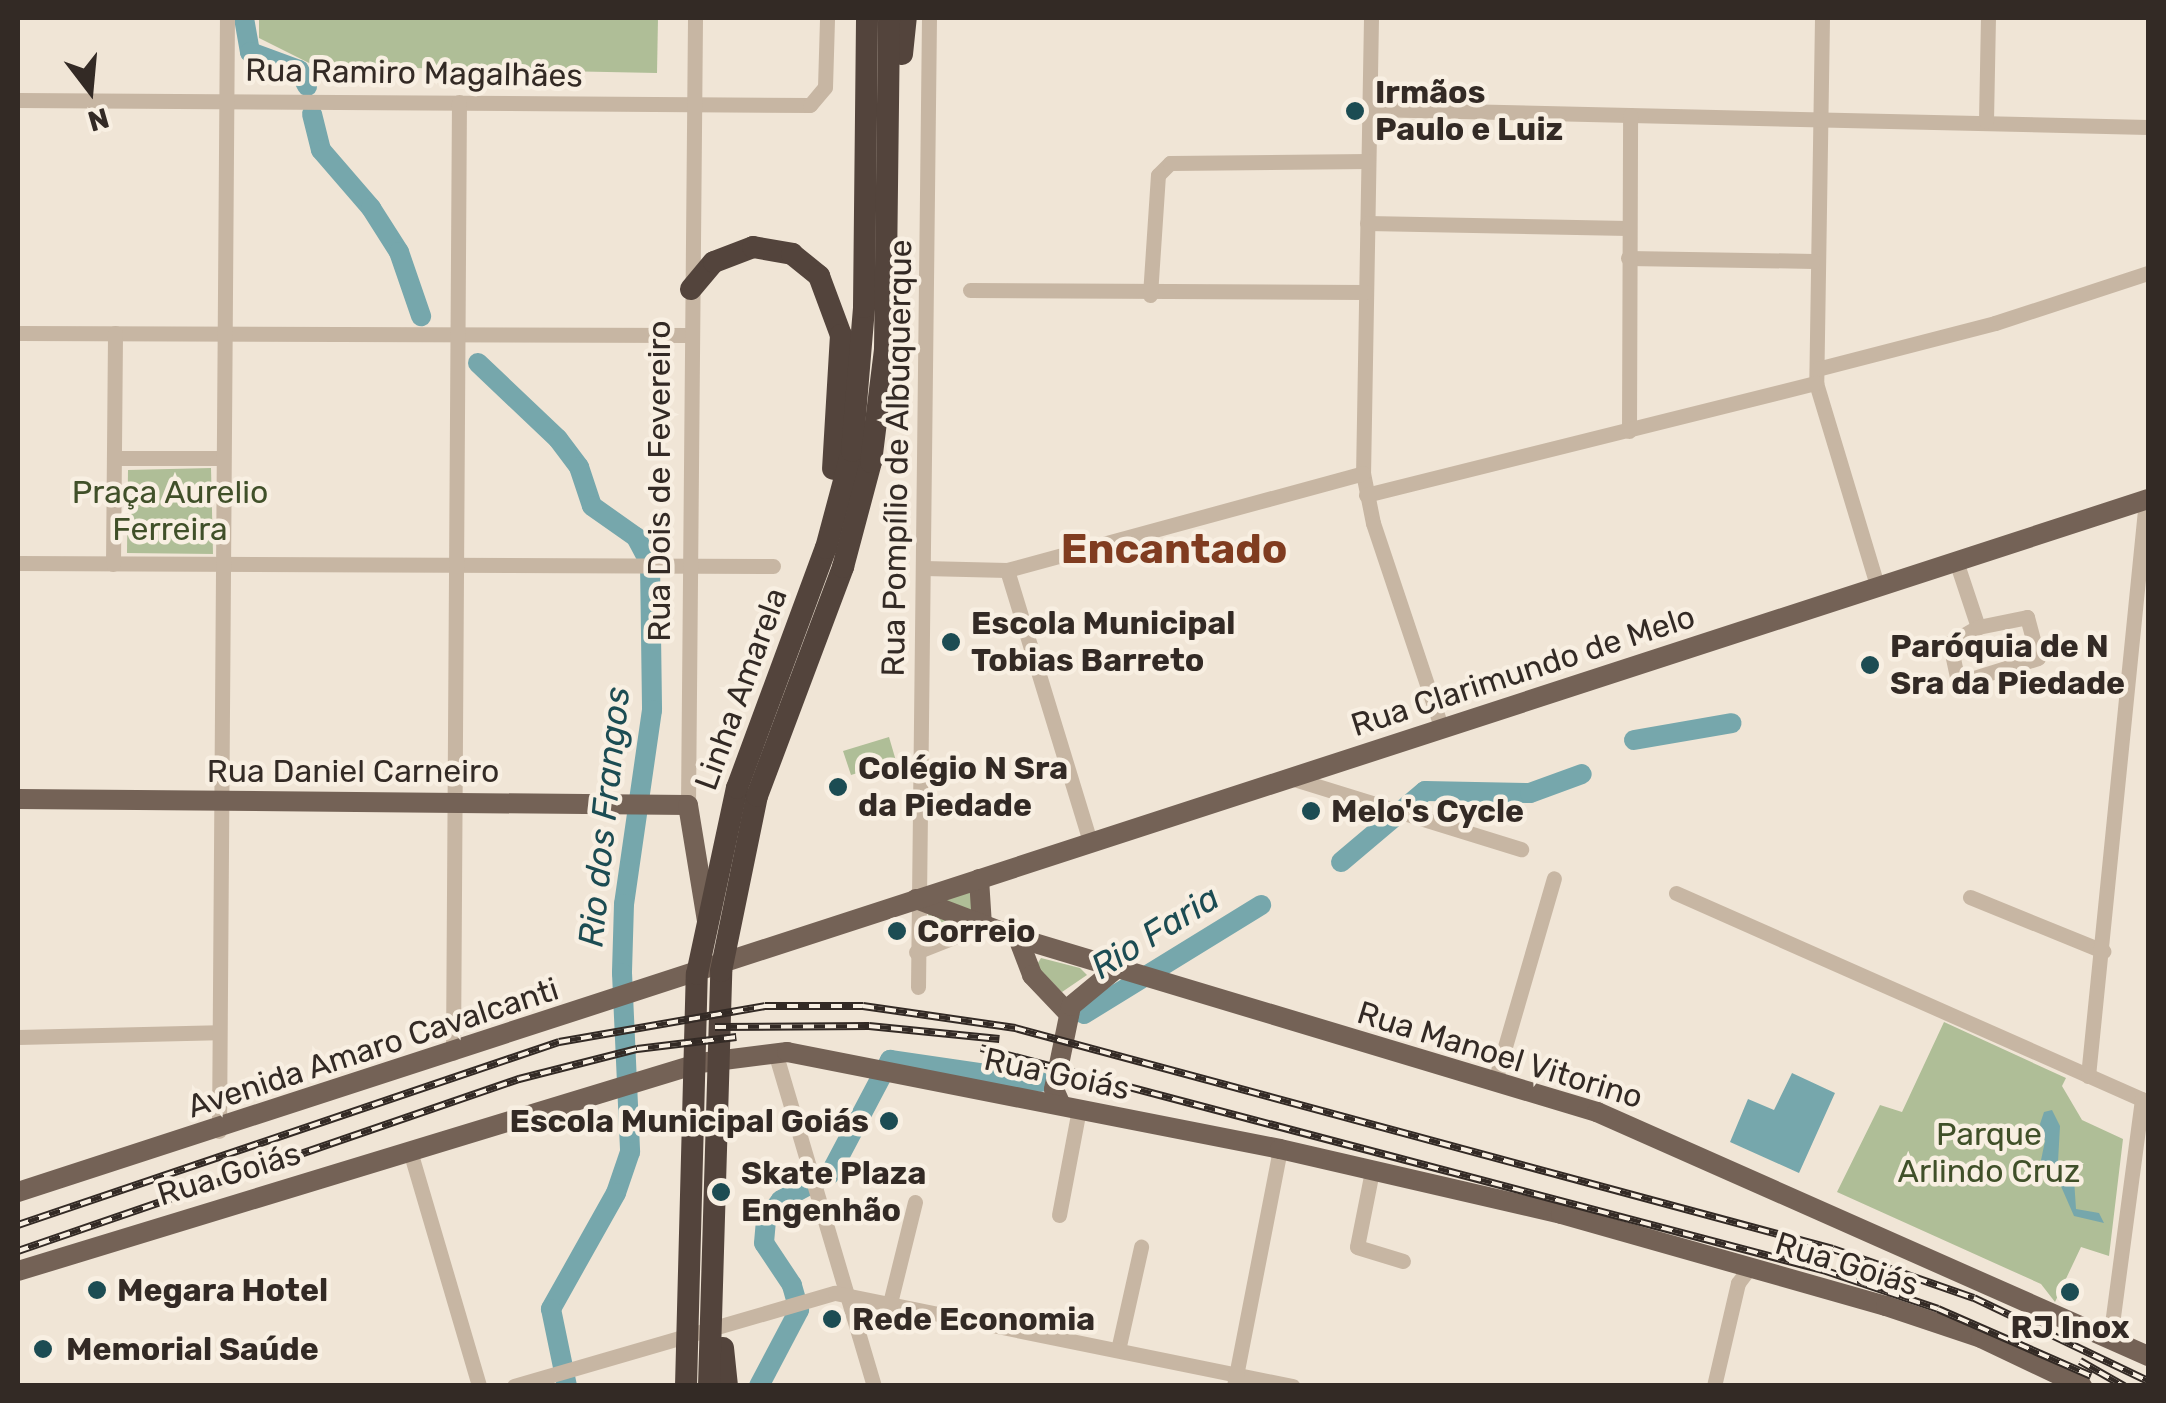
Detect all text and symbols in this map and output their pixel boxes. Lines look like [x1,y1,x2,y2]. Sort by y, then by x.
north arrow [40,40,140,140]
street label: Rua Ramiro Magalhães [245,51,583,95]
place label: Irmãos Paulo e Luiz [1375,74,1563,149]
marker: Irmãos Paulo e Luiz [1344,100,1366,122]
text: N [84,101,113,138]
street label: Rua Pompílio de Albuquerque [874,239,920,677]
street label: Rua Dois de Fevereiro [640,320,678,642]
park label: Praça Aurelio Ferreira [71,474,269,549]
district label: Encantado [1061,524,1287,574]
street label: Linha Amarela [687,582,795,796]
street label: Rua Clarimundo de Melo [1346,597,1700,745]
place label: Escola Municipal Tobias Barreto [971,605,1235,680]
place label: Paróquia de N Sra da Piedade [1890,628,2125,703]
marker: Escola Municipal Tobias Barreto [940,631,962,653]
marker: Paróquia de N Sra da Piedade [1859,654,1881,676]
water label: Rio dos Frangos [569,685,639,949]
place label: Colégio N Sra da Piedade [858,750,1068,825]
street label: Rua Daniel Carneiro [207,752,499,790]
marker: Colégio N Sra da Piedade [827,776,849,798]
place label: Melo's Cycle [1331,792,1524,830]
marker: Melo's Cycle [1300,800,1322,822]
water label: Rio Faria [1083,876,1227,988]
place label: Correio [917,912,1036,950]
marker: Correio [886,920,908,942]
street label: Avenida Amaro Cavalcanti [182,970,564,1126]
street label: Rua Manoel Vitorino [1352,993,1648,1117]
street label: Rua Goiás [981,1040,1133,1108]
place label: Escola Municipal Goiás [509,1102,869,1140]
marker: Escola Municipal Goiás [878,1110,900,1132]
park label: Parque Arlindo Cruz [1898,1116,2080,1191]
street label: Rua Goiás [153,1134,305,1214]
place label: Skate Plaza Engenhão [741,1155,926,1230]
marker: Skate Plaza Engenhão [710,1181,732,1203]
street label: Rua Goiás [1771,1224,1923,1304]
place label: Megara Hotel [117,1271,328,1309]
marker: Megara Hotel [86,1279,108,1301]
marker: RJ Inox [2059,1281,2081,1303]
place label: Rede Economia [852,1300,1095,1338]
marker: Rede Economia [821,1308,843,1330]
place label: RJ Inox [2011,1308,2129,1346]
place label: Memorial Saúde [66,1330,319,1368]
marker: Memorial Saúde [30,1336,56,1362]

